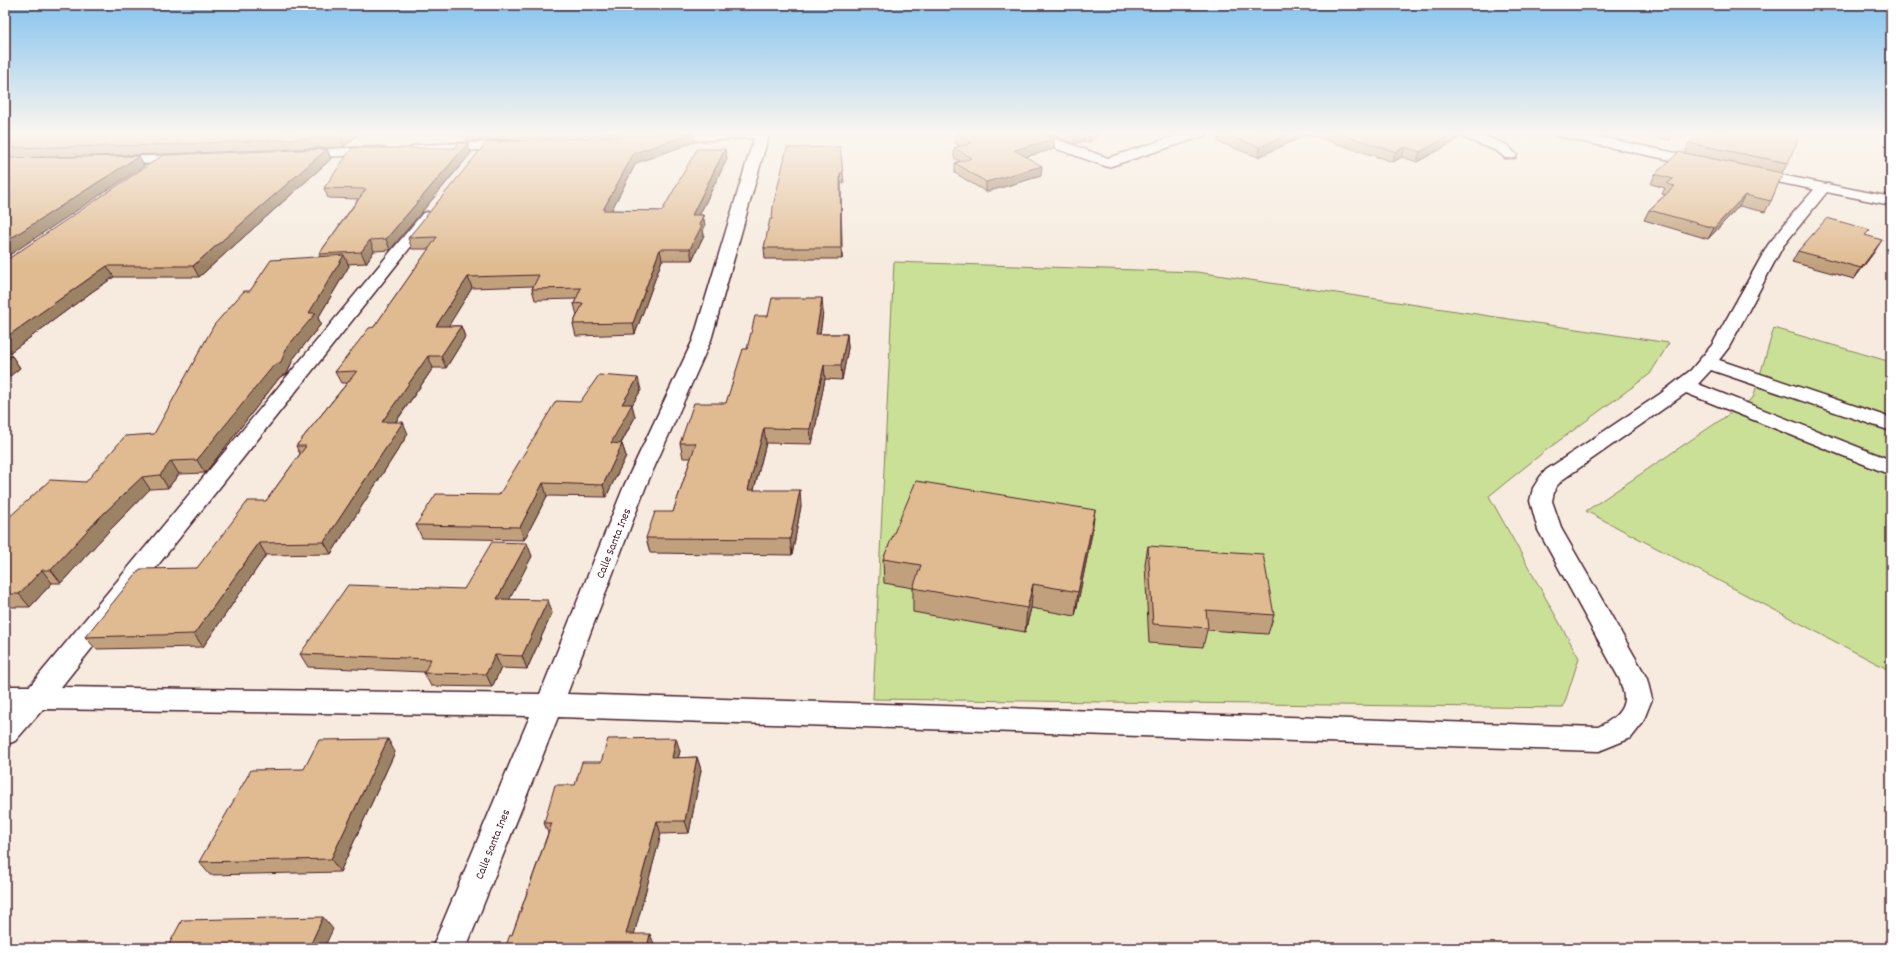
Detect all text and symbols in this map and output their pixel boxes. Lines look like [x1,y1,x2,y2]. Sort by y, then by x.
street label: Calle Santa Ines [593,506,636,581]
street label: Calle Santa Ines [472,807,515,882]

